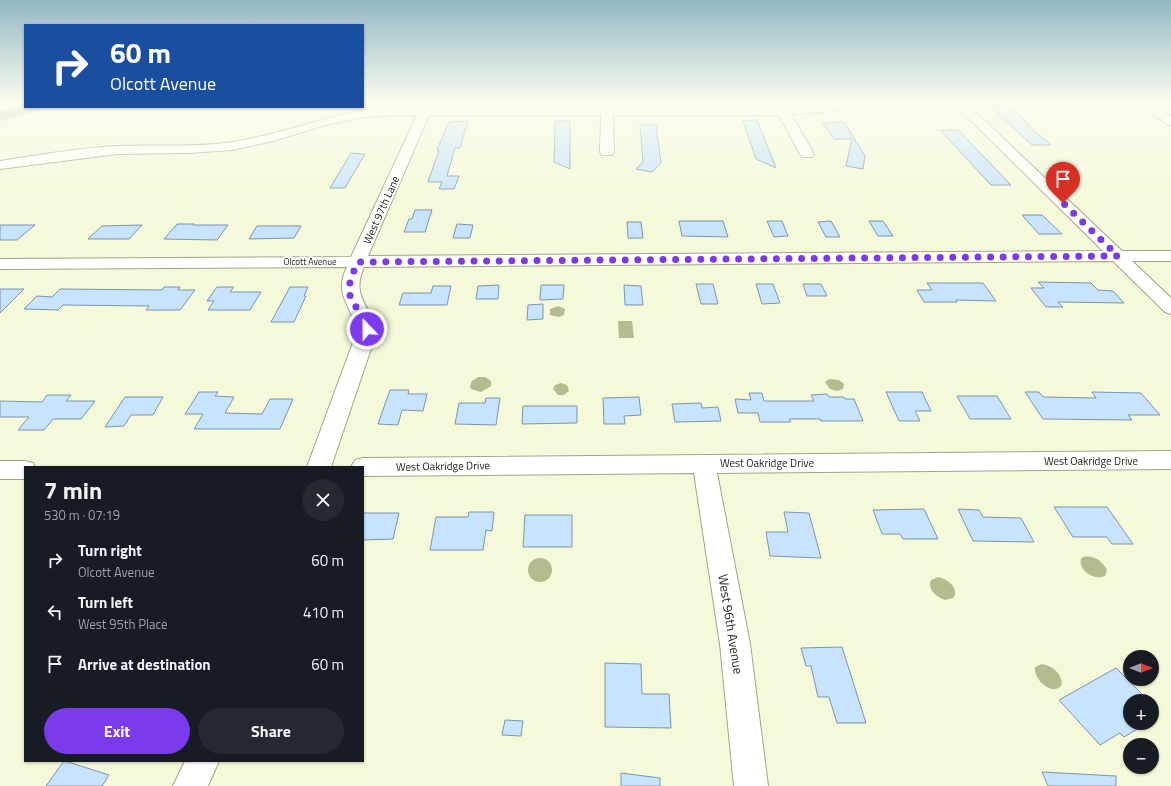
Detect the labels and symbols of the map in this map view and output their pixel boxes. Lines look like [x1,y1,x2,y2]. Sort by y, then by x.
pin [1046,162,1080,203]
street label: West 97th Lane [359,173,403,247]
street label: Olcott Avenue [283,255,337,268]
position arrow [346,308,388,350]
street label: West Oakridge Drive [1044,453,1139,469]
street label: West Oakridge Drive [720,455,815,471]
street label: West Oakridge Drive [396,457,491,475]
street label: West 96th Avenue [713,573,749,675]
north arrow [1123,650,1159,686]

